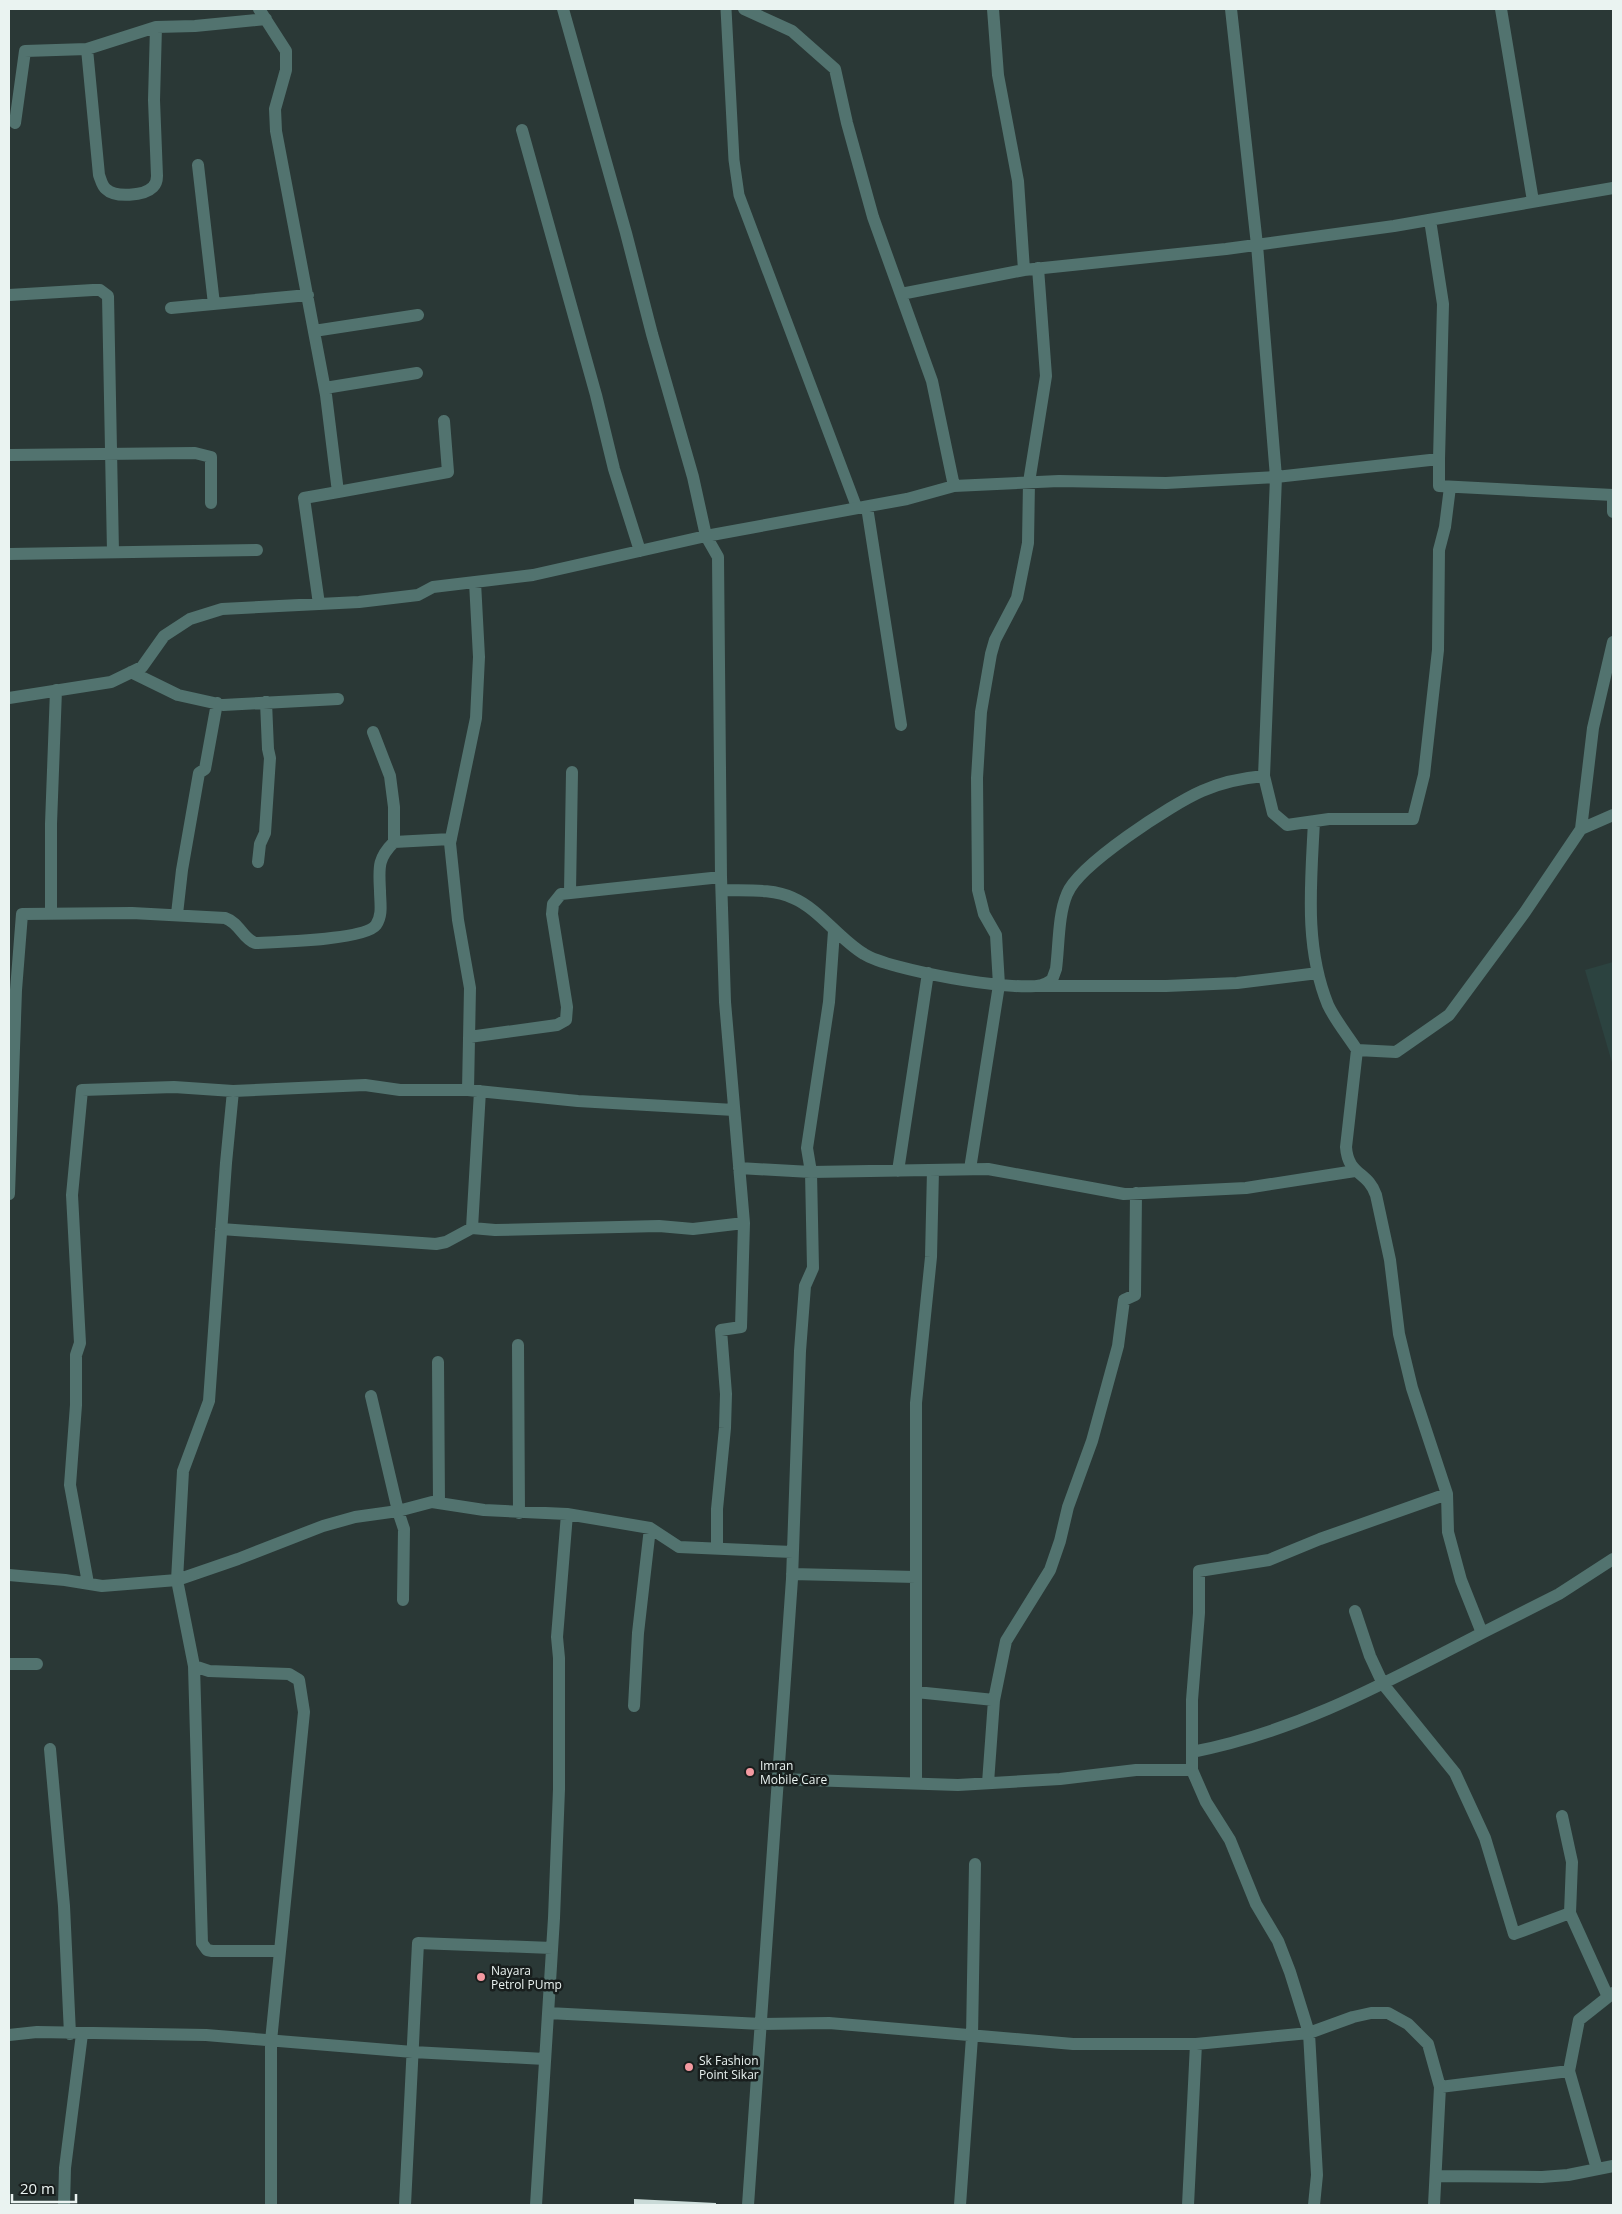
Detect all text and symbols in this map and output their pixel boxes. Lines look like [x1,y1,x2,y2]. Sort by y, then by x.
place label: Imran Mobile Care [760,1757,827,1788]
marker: Imran Mobile Care [744,1766,756,1778]
place label: Nayara Petrol PUmp [491,1962,562,1993]
marker: Nayara Petrol PUmp [475,1971,487,1983]
place label: Sk Fashion Point Sikar [699,2052,759,2083]
marker: Sk Fashion Point Sikar [683,2061,695,2073]
scale bar [12,2172,76,2204]
text: 20 m [20,2178,55,2198]

